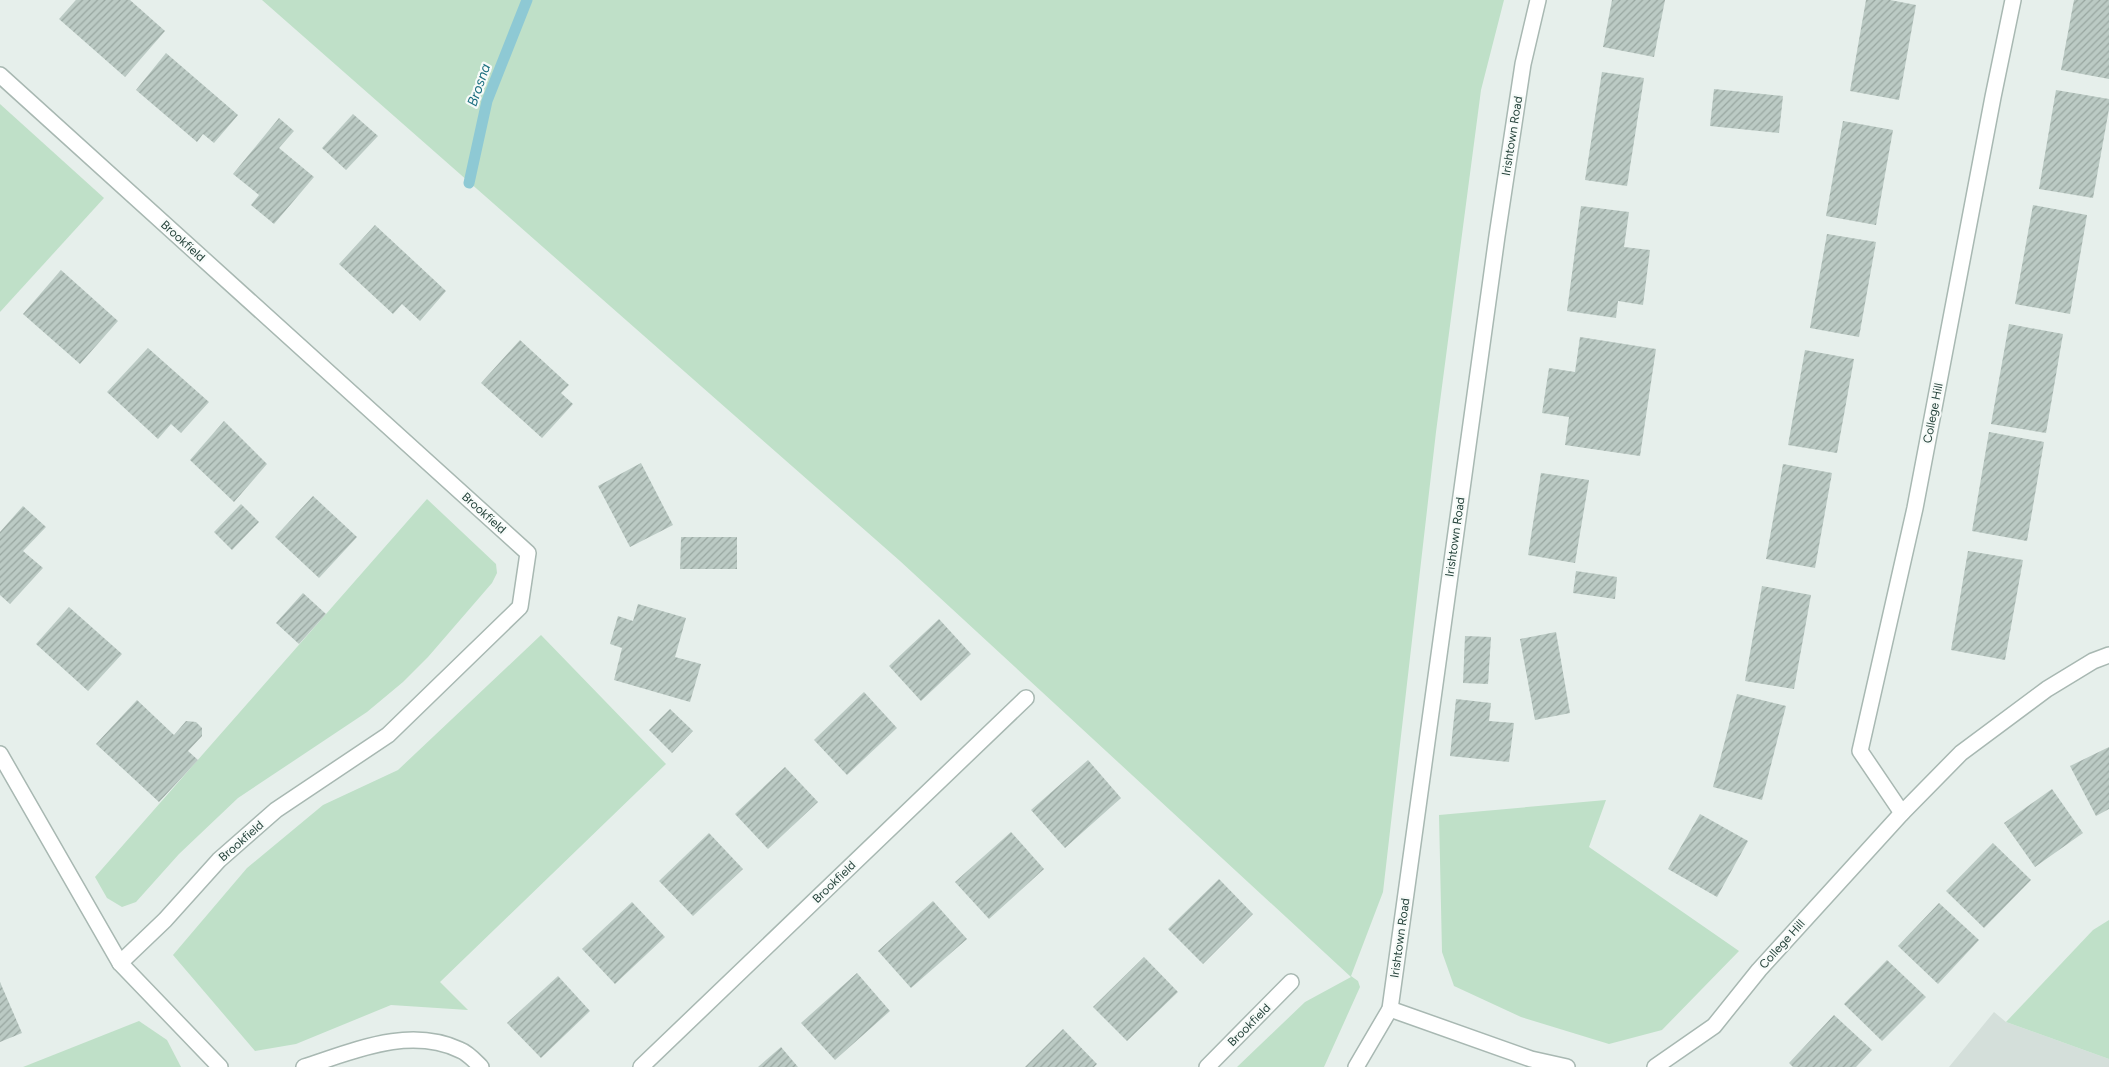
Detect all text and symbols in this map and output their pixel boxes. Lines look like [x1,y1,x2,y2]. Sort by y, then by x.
water label: Brosna [464,61,494,109]
street label: Irishtown Road [1499,95,1525,177]
street label: Brookfield [158,218,208,264]
street label: College Hill [1920,382,1946,444]
street label: Brookfield [459,490,509,536]
street label: Irishtown Road [1442,496,1468,578]
street label: Brookfield [216,818,266,864]
street label: Brookfield [810,858,858,906]
street label: Irishtown Road [1387,897,1413,979]
street label: College Hill [1756,917,1808,971]
street label: Brookfield [1225,1001,1273,1049]

